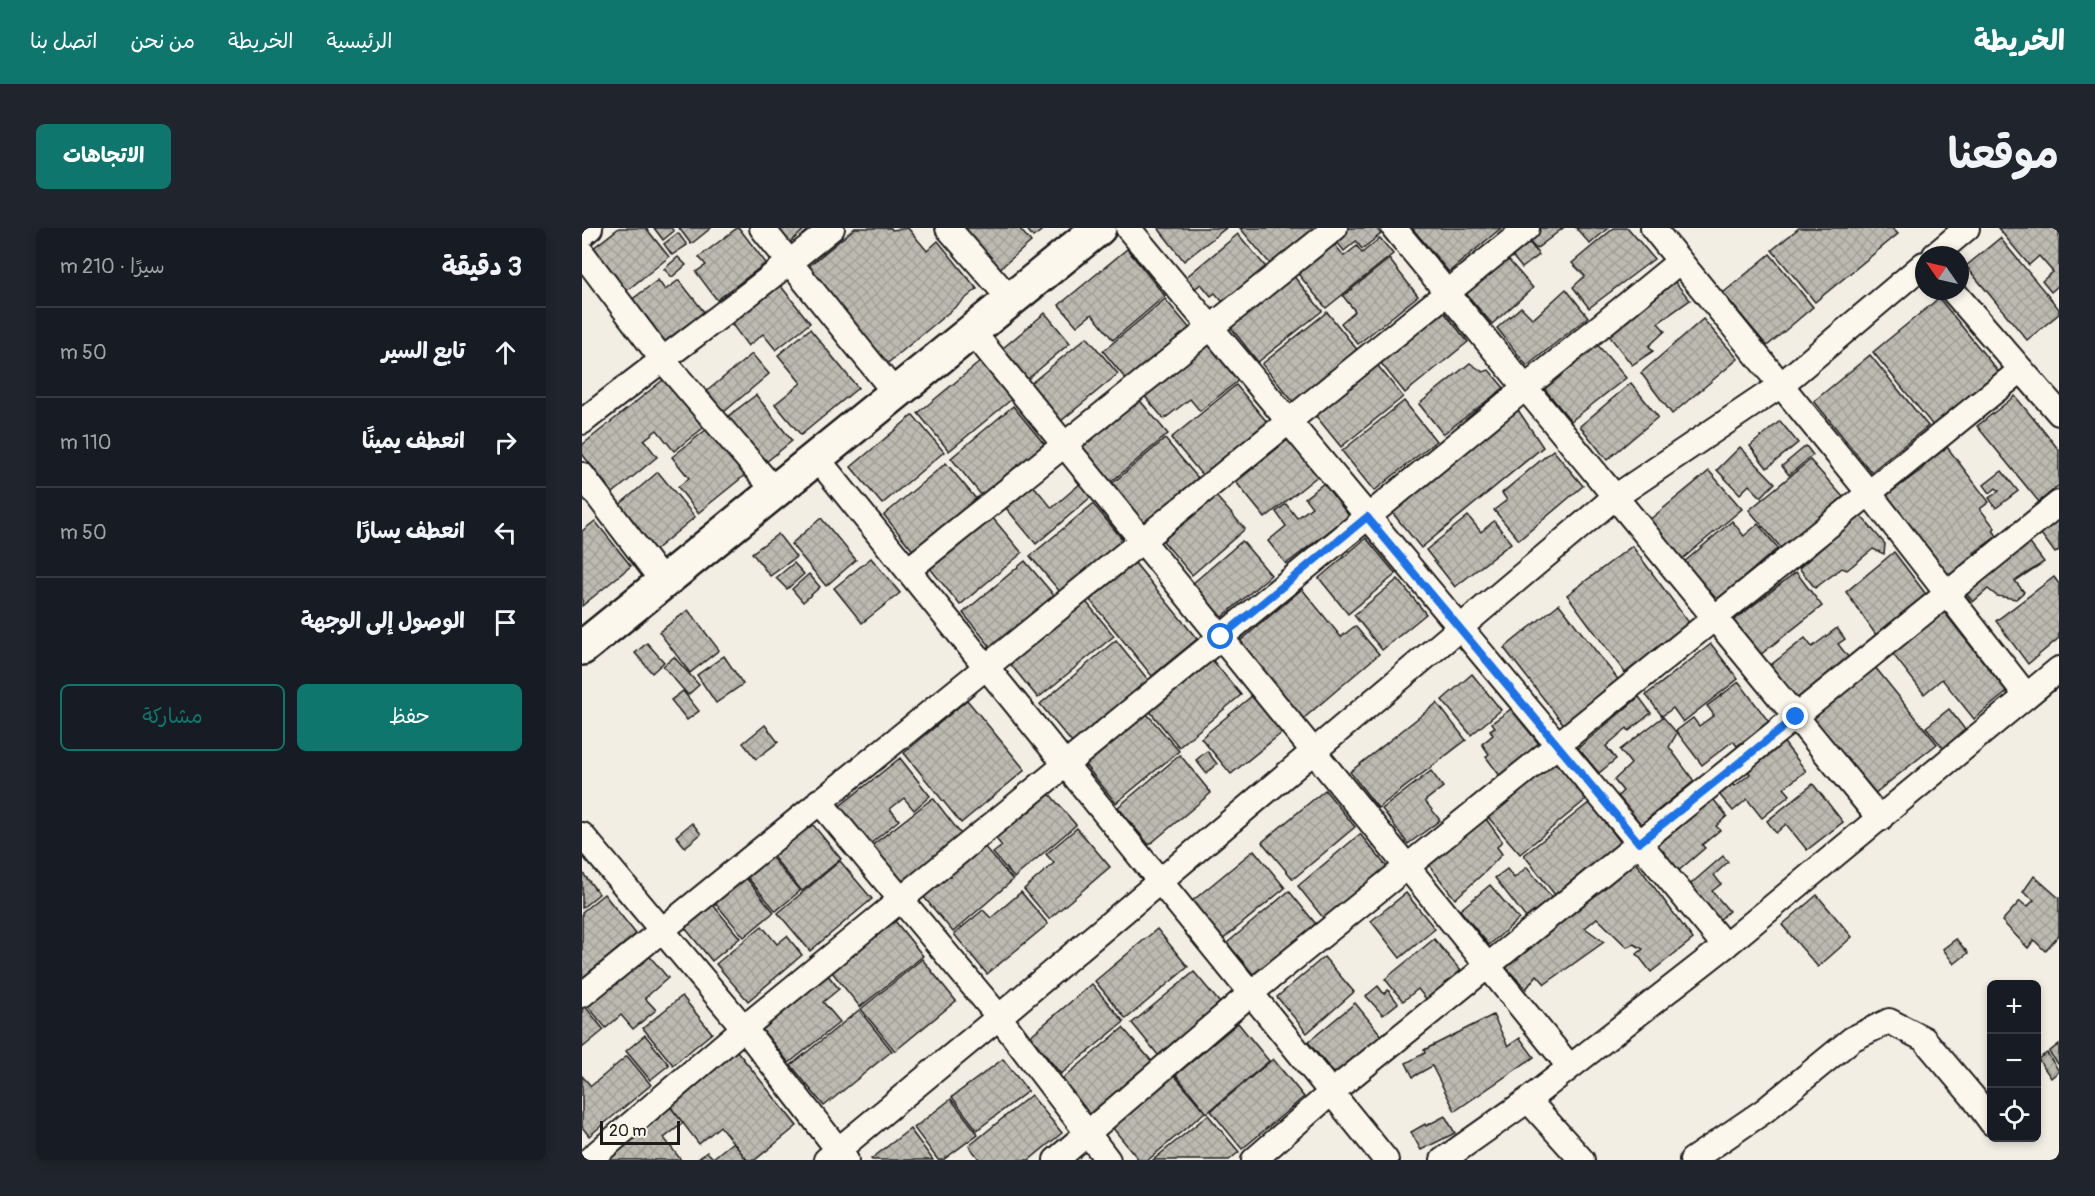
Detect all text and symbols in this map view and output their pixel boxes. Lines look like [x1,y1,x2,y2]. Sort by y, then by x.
text: الخريطة [1974,24,2065,59]
text: اتصل بنا [30,28,97,55]
text: من نحن [130,28,195,55]
text: الخريطة [228,28,293,55]
text: الرئيسية [326,28,392,55]
button: الاتجاهات [36,124,171,189]
text: موقعنا [1948,129,2059,181]
north arrow [1915,246,1969,300]
text: 3 دقيقة [442,251,522,283]
text: سيرًا · 210 m [60,254,165,279]
icon: ahead [489,336,522,369]
text: تابع السير [382,337,465,365]
text: 50 m [60,340,107,365]
icon: right [489,426,522,459]
text: انعطف يمينًا [362,427,465,455]
text: 110 m [60,430,111,455]
icon: left [489,516,522,549]
text: انعطف يسارًا [356,517,465,545]
text: 50 m [60,520,107,545]
icon: arrive [489,606,522,639]
text: الوصول إلى الوجهة [301,607,465,635]
route start [1207,623,1233,649]
button: مشاركة [60,684,285,751]
button: حفظ [297,684,522,751]
route end [1782,703,1808,729]
map controls [1987,980,2041,1142]
button: + [1987,980,2041,1034]
button: − [1987,1034,2041,1088]
button: locate [1987,1088,2041,1142]
scale bar [600,1118,680,1146]
text: 20 m [609,1121,647,1141]

